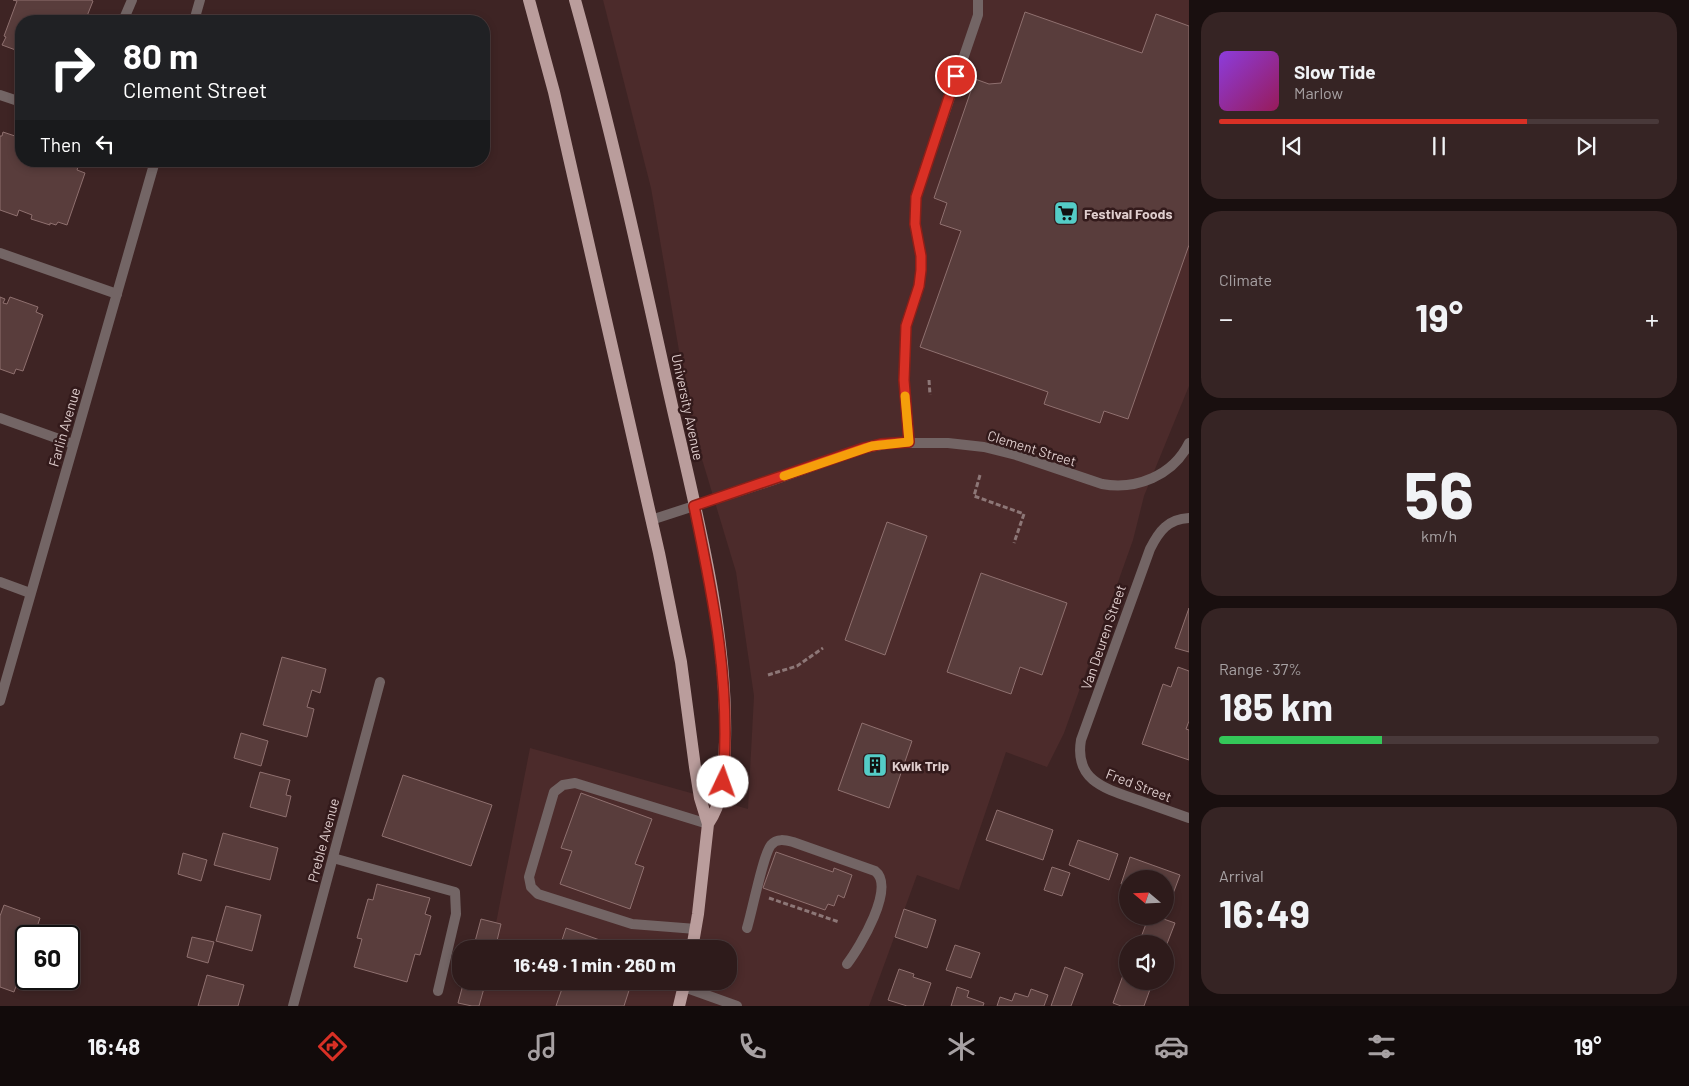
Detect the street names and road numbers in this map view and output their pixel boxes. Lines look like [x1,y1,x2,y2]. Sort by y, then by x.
street label: University Avenue [668,352,708,462]
street label: Farlin Avenue [45,386,83,468]
street label: Clement Street [986,426,1078,470]
street label: Van Deuren Street [1077,582,1129,692]
street label: Fred Street [1104,765,1174,805]
street label: Preble Avenue [304,796,342,884]

